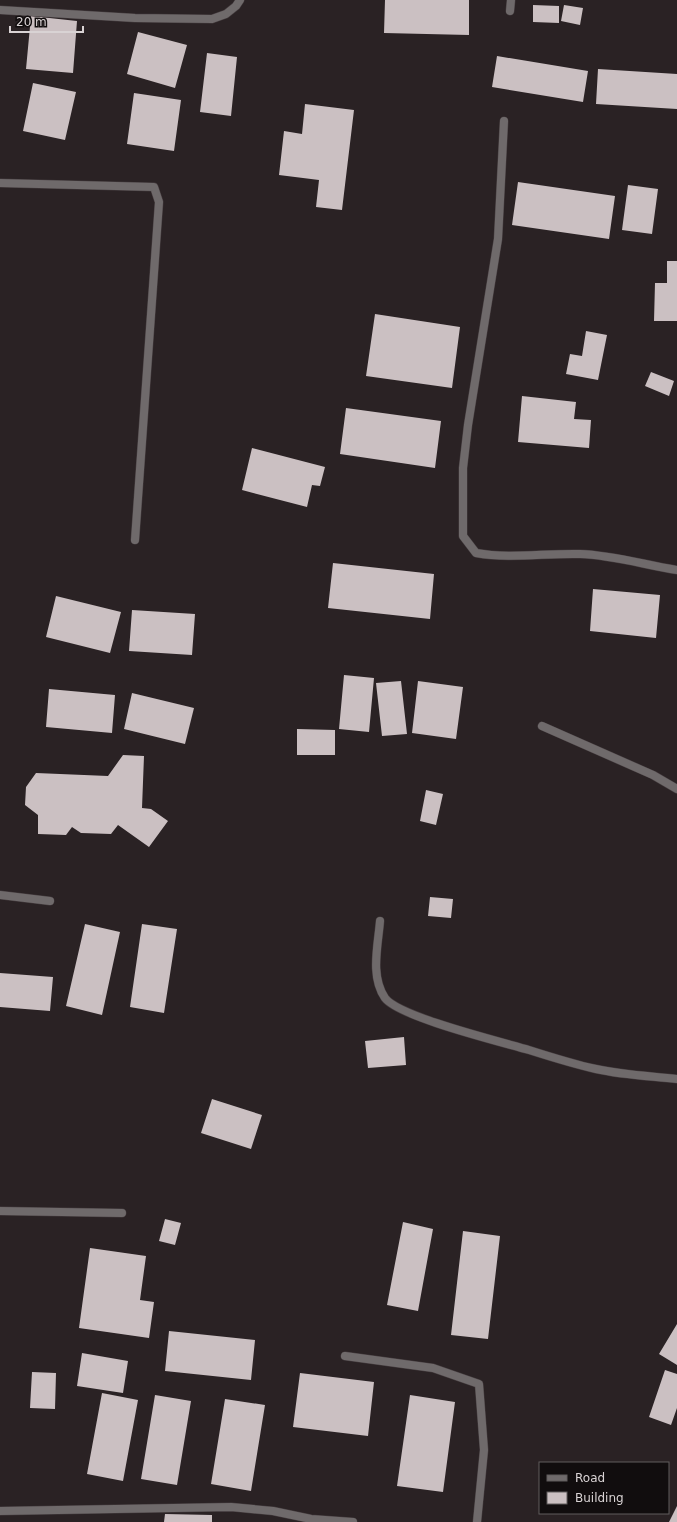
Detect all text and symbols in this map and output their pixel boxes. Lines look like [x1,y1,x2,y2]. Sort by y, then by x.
scale bar [10,8,83,34]
text: 20 m [16,15,47,29]
legend [539,1462,669,1514]
text: Road [575,1471,605,1485]
text: Building [575,1491,624,1505]

